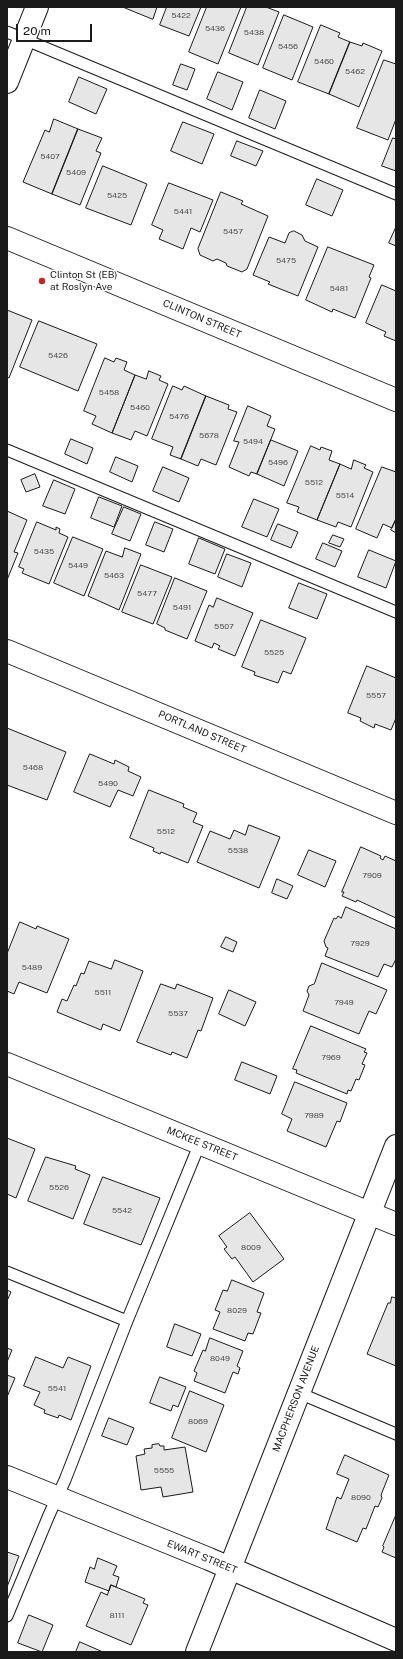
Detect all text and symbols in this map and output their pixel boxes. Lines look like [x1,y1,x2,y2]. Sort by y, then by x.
house number: 5422 [171,11,191,21]
scale bar [18,16,94,42]
text: 20 m [23,24,51,38]
house number: 5436 [205,24,225,34]
house number: 5438 [244,28,264,38]
house number: 5456 [278,42,298,52]
house number: 5460 [314,57,334,67]
house number: 5462 [345,67,365,77]
house number: 5407 [40,152,60,162]
house number: 5409 [66,168,86,178]
house number: 5425 [107,191,127,201]
house number: 5441 [174,207,192,217]
house number: 5457 [223,227,243,237]
house number: 5475 [276,256,296,266]
place label: Clinton St (EB) at Roslyn Ave [50,269,117,292]
marker: Clinton St (EB) at Roslyn Ave [37,276,47,286]
house number: 5481 [330,284,348,294]
street label: CLINTON STREET [161,297,243,341]
house number: 5426 [48,351,68,361]
house number: 5458 [99,388,119,398]
house number: 5460 [130,403,150,413]
house number: 5476 [169,412,189,422]
house number: 5678 [199,431,219,441]
house number: 5494 [243,437,263,447]
house number: 5496 [268,458,288,468]
house number: 5512 [305,478,323,488]
house number: 5514 [336,491,354,501]
house number: 5435 [34,547,54,557]
house number: 5449 [68,561,88,571]
house number: 5463 [104,571,124,581]
house number: 5477 [137,589,157,599]
house number: 5491 [173,603,191,613]
house number: 5507 [214,622,234,632]
house number: 5525 [264,648,284,658]
house number: 5557 [366,691,386,701]
street label: PORTLAND STREET [156,708,248,756]
house number: 5468 [23,763,43,773]
house number: 5490 [98,779,118,789]
house number: 5512 [157,827,175,837]
house number: 5538 [228,846,248,856]
house number: 7909 [362,871,382,881]
house number: 7929 [350,939,370,949]
house number: 5489 [22,963,42,973]
house number: 5511 [95,988,111,998]
house number: 7949 [334,998,354,1008]
house number: 5537 [168,1009,188,1019]
house number: 7969 [321,1053,341,1063]
house number: 7989 [304,1111,324,1121]
street label: MCKEE STREET [165,1124,239,1164]
house number: 5526 [49,1183,69,1193]
house number: 5542 [112,1206,132,1216]
house number: 8009 [241,1243,261,1253]
house number: 8029 [227,1306,247,1316]
street label: MACPHERSON AVENUE [270,1344,322,1454]
house number: 8049 [210,1354,230,1364]
house number: 5541 [48,1384,66,1394]
house number: 8069 [188,1417,208,1427]
house number: 5555 [154,1466,174,1476]
house number: 8090 [351,1493,371,1503]
street label: EWART STREET [165,1537,239,1577]
house number: 8111 [110,1611,124,1621]

